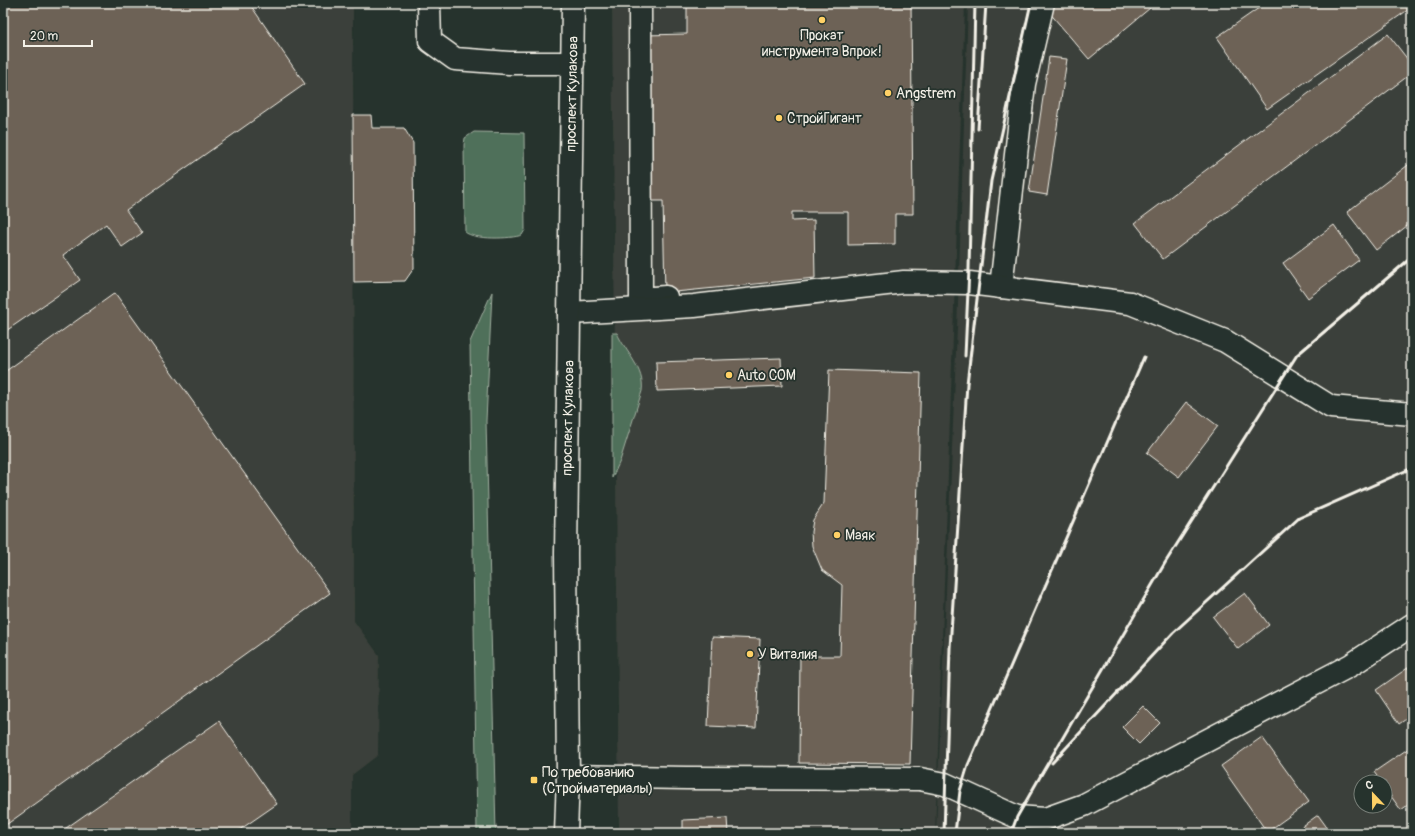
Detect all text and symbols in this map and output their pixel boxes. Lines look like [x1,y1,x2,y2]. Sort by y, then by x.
marker: Прокат инструмента Впрок! [817,15,827,25]
scale bar [24,22,92,48]
place label: Прокат инструмента Впрок! [762,27,882,60]
text: 20 m [30,29,59,44]
street label: проспект Кулакова [562,36,582,152]
place label: Angstrem [896,85,956,102]
marker: Angstrem [883,88,893,98]
place label: СтройГигант [787,110,862,127]
marker: СтройГигант [774,113,784,123]
street label: проспект Кулакова [558,360,578,476]
place label: Auto COM [737,367,796,384]
marker: Auto COM [724,370,734,380]
place label: Маяк [845,527,875,544]
marker: Маяк [832,530,842,540]
place label: У Виталия [758,646,817,663]
marker: У Виталия [745,649,755,659]
place label: По требованию (Стройматериалы) [542,764,653,797]
north arrow [1353,774,1393,814]
marker: По требованию (Стройматериалы) [529,775,539,785]
text: С [1364,778,1375,792]

